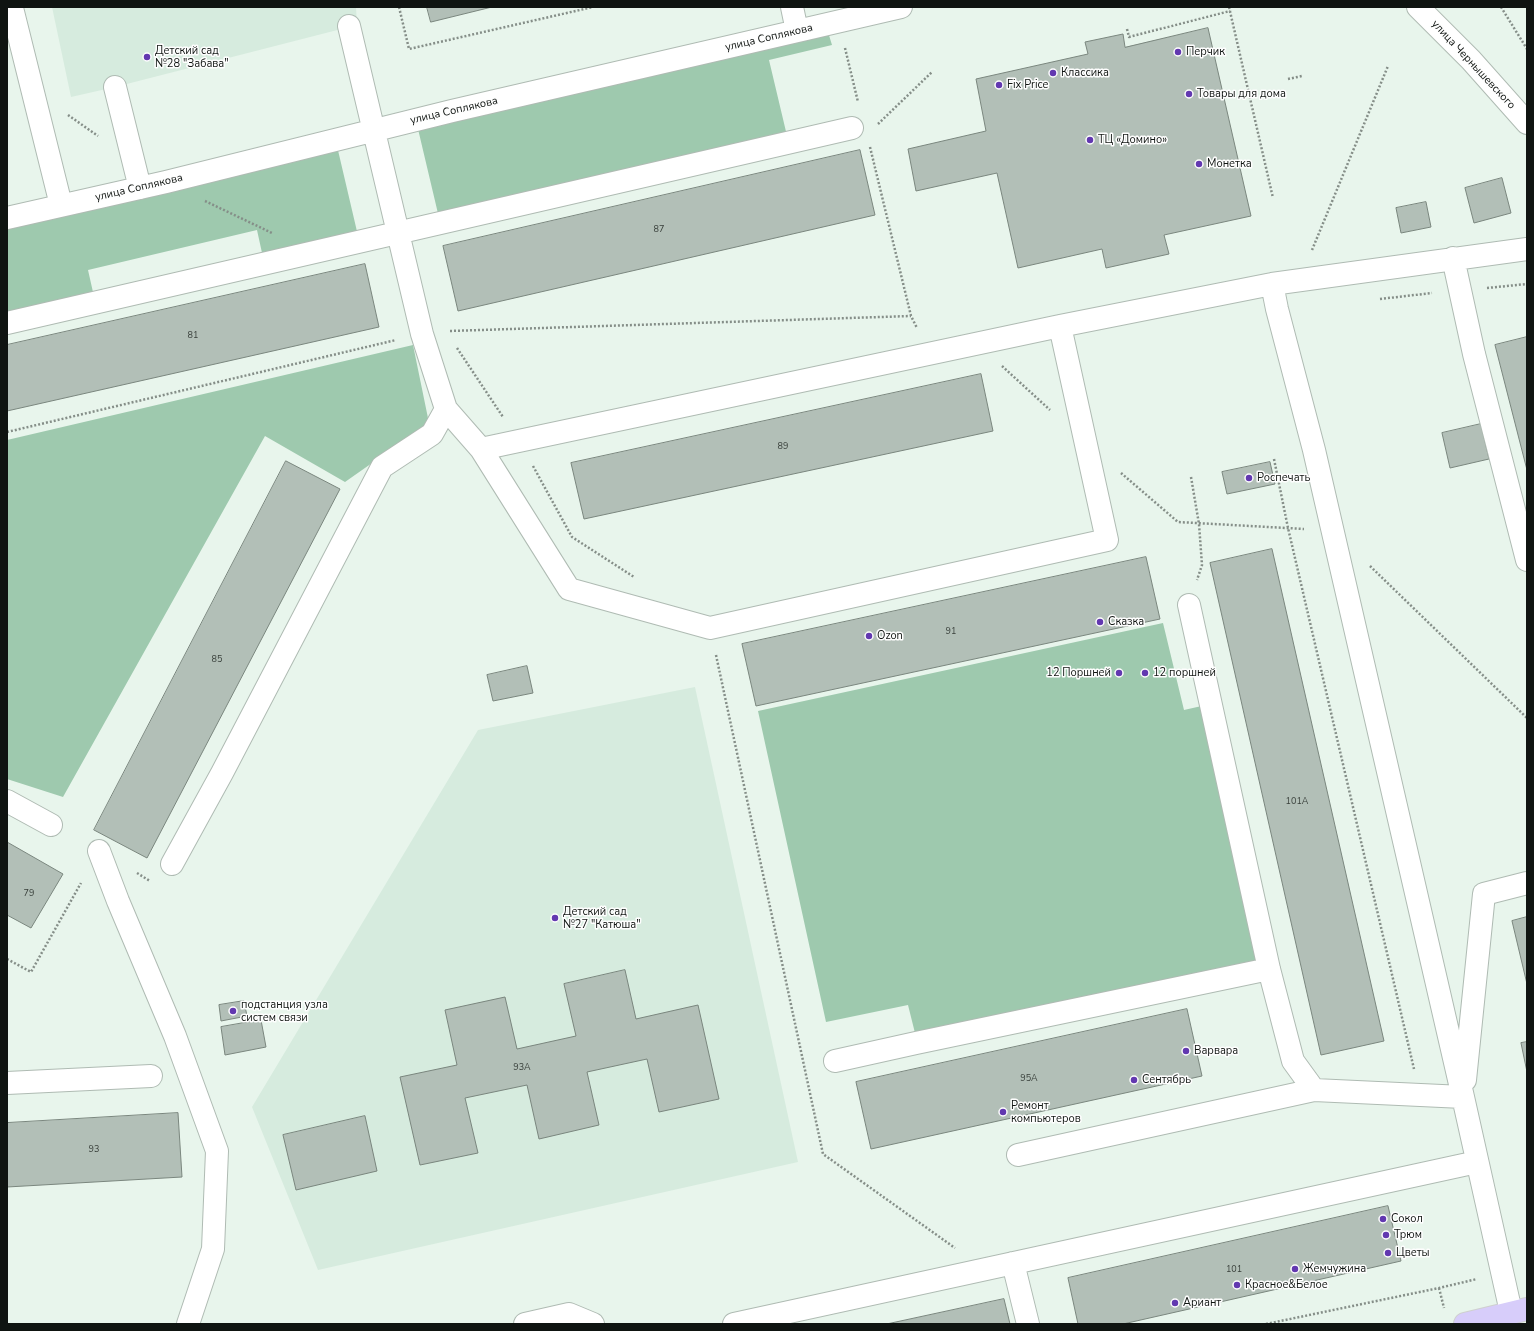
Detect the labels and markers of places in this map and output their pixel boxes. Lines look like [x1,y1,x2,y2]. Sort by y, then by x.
place label: Детский сад №28 "Забава" [155,44,229,70]
place label: Перчик [1186,45,1225,59]
marker: Перчик [1173,47,1183,57]
marker: Детский сад №28 "Забава" [142,52,152,62]
place label: Классика [1061,66,1109,80]
marker: Классика [1048,68,1058,78]
place label: Fix Price [1007,78,1048,92]
marker: Fix Price [994,80,1004,90]
place label: Товары для дома [1197,87,1286,101]
marker: Товары для дома [1184,89,1194,99]
place label: ТЦ «Домино» [1098,133,1167,147]
marker: ТЦ «Домино» [1085,135,1095,145]
place label: Монетка [1207,157,1252,171]
marker: Монетка [1194,159,1204,169]
place label: Роспечать [1257,471,1310,485]
marker: Роспечать [1244,473,1254,483]
place label: Сказка [1108,615,1144,629]
marker: Сказка [1095,617,1105,627]
place label: Ozon [877,629,903,643]
marker: Ozon [864,631,874,641]
place label: 12 Поршней [1046,666,1111,680]
place label: 12 поршней [1153,666,1216,680]
marker: 12 Поршней [1114,668,1124,678]
marker: 12 поршней [1140,668,1150,678]
place label: Детский сад №27 "Катюша" [563,905,641,931]
marker: Детский сад №27 "Катюша" [550,913,560,923]
place label: подстанция узла систем связи [241,998,328,1024]
marker: подстанция узла систем связи [228,1006,238,1016]
place label: Варвара [1194,1044,1238,1058]
marker: Варвара [1181,1046,1191,1056]
place label: Сентябрь [1142,1073,1191,1087]
marker: Сентябрь [1129,1075,1139,1085]
place label: Ремонт компьютеров [1011,1099,1081,1125]
marker: Ремонт компьютеров [998,1107,1008,1117]
place label: Сокол [1391,1212,1423,1226]
marker: Сокол [1378,1214,1388,1224]
place label: Трюм [1394,1228,1422,1242]
marker: Трюм [1381,1230,1391,1240]
place label: Цветы [1396,1246,1430,1260]
marker: Цветы [1383,1248,1393,1258]
place label: Жемчужина [1303,1262,1366,1276]
marker: Жемчужина [1290,1264,1300,1274]
place label: Красное&Белое [1245,1278,1328,1292]
marker: Красное&Белое [1232,1280,1242,1290]
place label: Ариант [1183,1296,1221,1310]
marker: Ариант [1170,1298,1180,1308]

